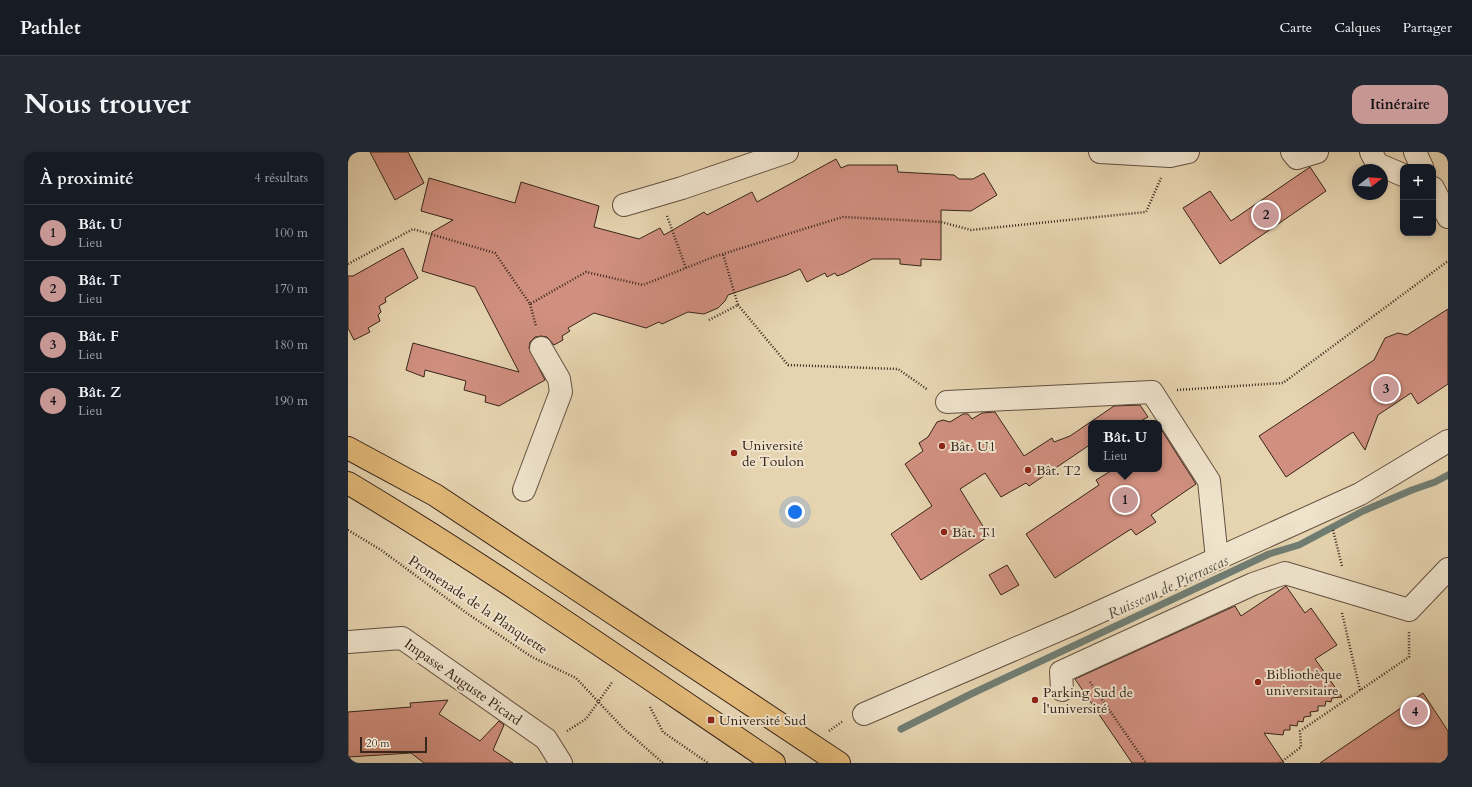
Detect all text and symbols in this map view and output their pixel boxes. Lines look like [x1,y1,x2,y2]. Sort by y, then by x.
text: Pathlet [20,15,81,41]
text: Carte [1280,18,1312,37]
text: Calques [1334,18,1381,37]
text: Partager [1403,18,1452,37]
text: Nous trouver [24,85,191,123]
button: Itinéraire [1352,85,1448,124]
north arrow [1352,164,1388,200]
map controls [1400,164,1436,236]
button: + [1400,164,1436,200]
text: À proximité [40,167,134,190]
text: 4 résultats [254,169,308,187]
pin: 2 [1253,200,1279,230]
button: − [1400,200,1436,236]
text: Bât. U [78,214,122,234]
text: 1 [50,224,56,242]
text: 100 m [274,224,308,242]
text: Lieu [78,234,103,252]
text: Bât. T [78,270,121,290]
text: 2 [50,280,56,298]
text: 170 m [274,280,308,298]
text: Lieu [78,290,103,308]
text: Bât. F [78,326,119,346]
text: 3 [50,336,56,354]
text: 180 m [274,336,308,354]
text: Lieu [78,346,103,364]
pin: 3 [1373,374,1399,404]
text: Bât. Z [78,382,121,402]
text: 4 [50,392,56,410]
text: 190 m [274,392,308,410]
text: Lieu [78,402,103,420]
popup [1088,420,1162,472]
text: Bât. U [1103,427,1147,447]
place label: Université de Toulon [742,436,804,471]
place label: Bât. U1 [950,437,996,456]
marker: Bât. U1 [937,441,947,451]
text: Lieu [1103,447,1127,465]
marker: Université de Toulon [729,448,739,458]
place label: Bât. T2 [1036,461,1081,480]
marker: Bât. T2 [1023,465,1033,475]
pin: 1 [1112,485,1138,515]
your location [785,502,805,522]
place label: Bât. T1 [952,523,997,542]
marker: Bât. T1 [939,527,949,537]
water label: Ruisseau de Pierrascas [1104,550,1232,624]
street label: Promenade de la Planquette [405,551,551,659]
street label: Impasse Auguste Picard [401,634,526,730]
place label: Bibliothèque universitaire [1266,665,1342,700]
marker: Bibliothèque universitaire [1253,677,1263,687]
place label: Parking Sud de l'université [1043,683,1133,718]
marker: Parking Sud de l'université [1030,695,1040,705]
pin: 4 [1402,697,1428,727]
place label: Université Sud [719,711,807,730]
marker: Université Sud [706,715,716,725]
scale bar [360,735,427,754]
text: 20 m [366,736,390,751]

